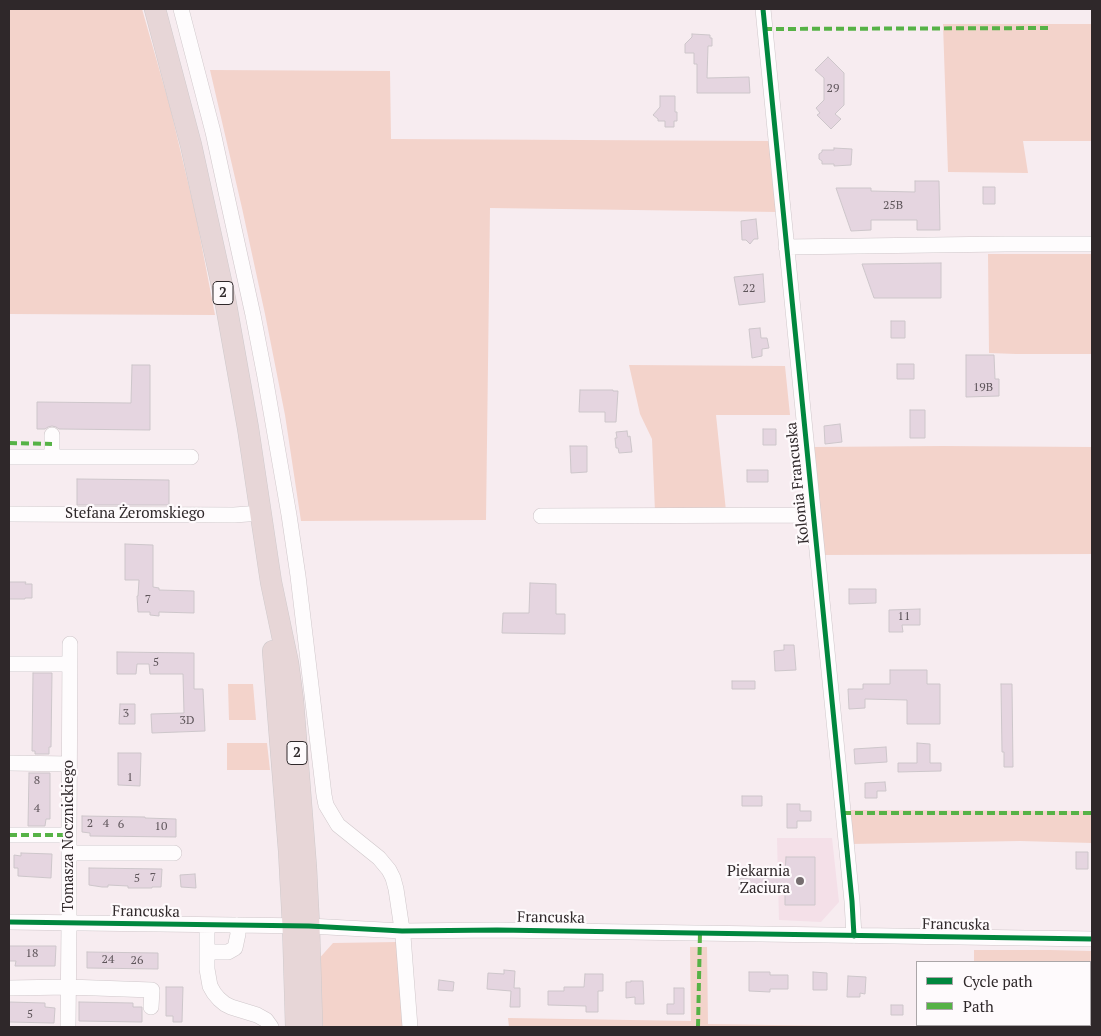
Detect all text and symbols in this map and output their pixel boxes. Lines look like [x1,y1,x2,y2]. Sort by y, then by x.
house number: 29 [827,82,839,96]
house number: 25B [883,199,903,213]
road number: 2 [213,282,233,304]
house number: 22 [743,282,755,296]
house number: 19B [973,381,993,395]
street label: Kolonia Francuska [783,421,813,545]
street label: Stefana Żeromskiego [65,505,205,523]
house number: 7 [145,593,151,607]
house number: 11 [898,610,910,624]
house number: 5 [153,656,159,670]
house number: 3 [123,707,129,721]
house number: 3D [180,714,194,728]
road number: 2 [287,741,307,764]
street label: Tomasza Nocznickiego [60,760,78,912]
house number: 1 [127,771,133,785]
house number: 8 [34,774,40,788]
house number: 4 [34,802,40,816]
house number: 2 [87,817,93,831]
house number: 4 [103,817,109,831]
house number: 6 [118,818,124,832]
house number: 10 [155,820,167,834]
place label: Piekarnia Zaciura [727,863,790,898]
house number: 7 [150,871,156,885]
house number: 5 [134,872,140,886]
marker: Piekarnia Zaciura [794,875,806,887]
street label: Francuska [112,902,180,922]
street label: Francuska [517,908,585,928]
street label: Francuska [922,915,990,935]
house number: 18 [26,947,38,961]
house number: 24 [102,953,114,967]
house number: 26 [131,954,143,968]
legend [916,961,1091,1026]
text: Cycle path [963,971,1033,991]
text: Path [963,996,994,1016]
house number: 5 [27,1008,33,1022]

